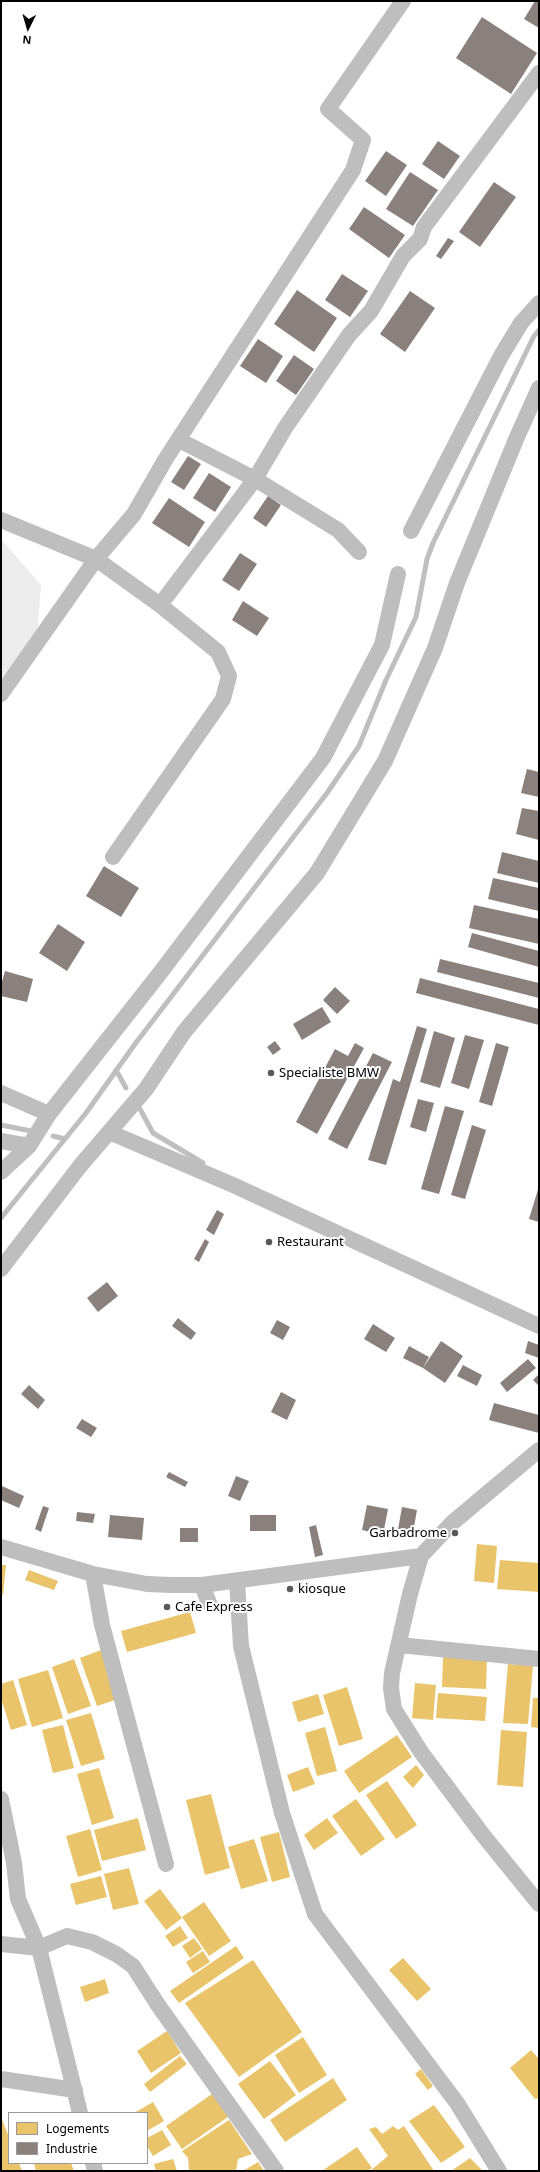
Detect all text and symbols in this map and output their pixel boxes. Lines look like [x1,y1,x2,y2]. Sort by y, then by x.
north arrow [8,8,48,48]
text: N [22,33,32,48]
place label: Specialiste BMW [279,1065,379,1081]
marker: Specialiste BMW [266,1068,276,1078]
place label: Restaurant [277,1234,344,1250]
marker: Restaurant [264,1237,274,1247]
place label: Garbadrome [369,1525,447,1541]
marker: Garbadrome [450,1528,460,1538]
place label: kiosque [298,1581,346,1597]
marker: kiosque [285,1584,295,1594]
place label: Cafe Express [175,1599,253,1615]
marker: Cafe Express [162,1602,172,1612]
legend [8,2112,148,2164]
text: Logements [46,2120,109,2137]
text: Industrie [46,2140,97,2157]

